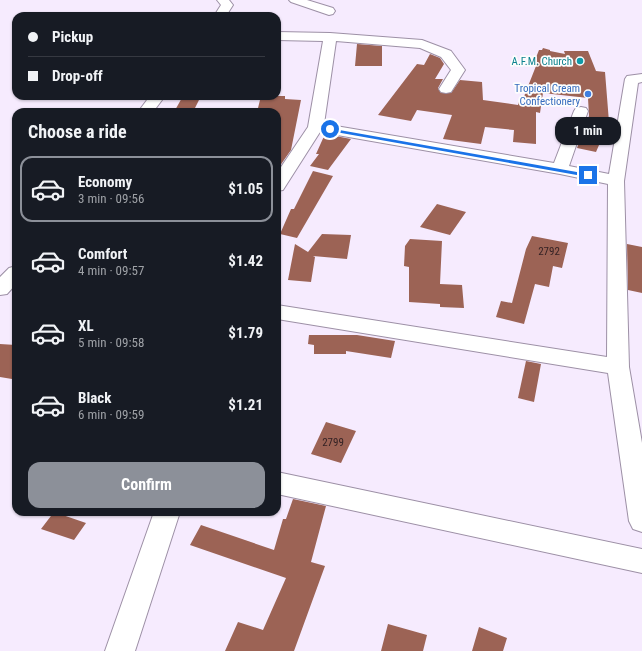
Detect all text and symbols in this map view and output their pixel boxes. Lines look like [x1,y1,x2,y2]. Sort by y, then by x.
text: Pickup [52,28,93,46]
place label: A.F.M. Church [512,55,572,68]
marker: A.F.M. Church [575,56,585,66]
text: Drop-off [52,67,103,85]
place label: Tropical Cream Confectionery [514,82,580,108]
marker: Tropical Cream Confectionery [583,89,593,99]
callout: 1 min [555,117,621,145]
route start [321,120,339,138]
text: Choose a ride [28,121,127,142]
text: 1 min [574,123,602,138]
route end [579,166,597,184]
icon: car [30,171,66,207]
text: Economy [78,173,132,191]
text: $1.05 [228,180,263,198]
text: 3 min · 09:56 [78,191,144,206]
icon: car [30,243,66,279]
text: Comfort [78,245,127,263]
house number: 2792 [538,245,560,258]
text: $1.42 [228,252,263,270]
text: 4 min · 09:57 [78,263,144,278]
icon: car [30,315,66,351]
text: XL [78,317,94,335]
text: $1.79 [228,324,263,342]
text: 5 min · 09:58 [78,335,144,350]
icon: car [30,387,66,423]
text: Black [78,389,111,407]
text: $1.21 [228,396,263,414]
text: 6 min · 09:59 [78,407,144,422]
house number: 2799 [322,436,344,449]
button: Confirm [28,462,265,508]

